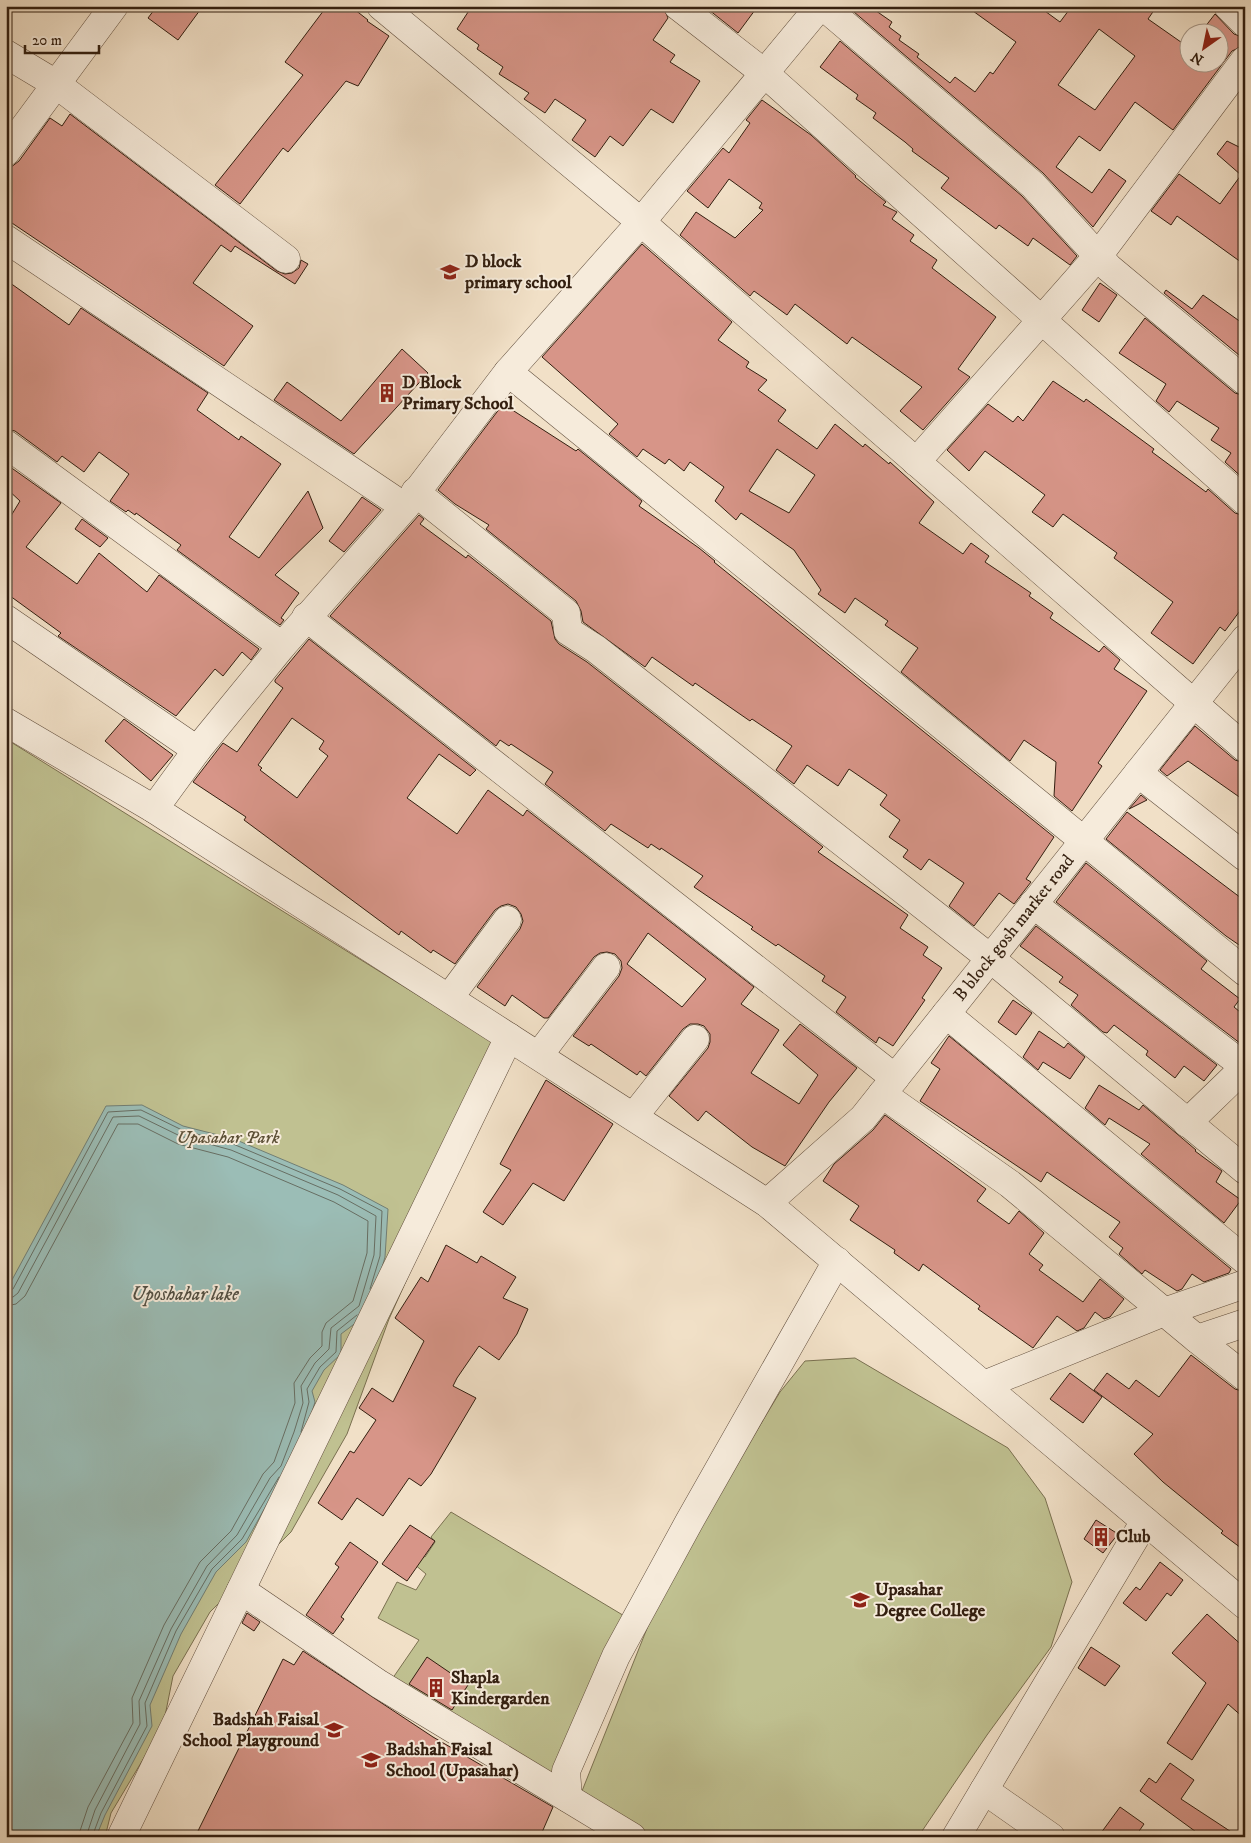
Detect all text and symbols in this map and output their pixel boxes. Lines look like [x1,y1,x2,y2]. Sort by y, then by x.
scale bar [25,22,99,54]
north arrow [1178,22,1228,72]
text: 20 m [32,31,62,50]
text: N [1187,47,1207,69]
place label: D block primary school [464,251,572,294]
school or university icon: D block primary school [439,261,461,283]
place label: D Block Primary School [402,372,514,415]
building icon: D Block Primary School [376,382,398,404]
street label: B block gosh market road [949,851,1079,1006]
park label: Upasahar Park [177,1127,280,1149]
water label: Uposhahar lake [131,1283,239,1307]
building icon: Club [1090,1526,1112,1548]
place label: Club [1116,1526,1151,1548]
place label: Upasahar Degree College [875,1579,986,1622]
school or university icon: Upasahar Degree College [849,1589,871,1611]
place label: Shapla Kindergarden [451,1667,550,1710]
building icon: Shapla Kindergarden [425,1677,447,1699]
place label: Badshah Faisal School Playground [183,1709,320,1752]
school or university icon: Badshah Faisal School Playground [323,1719,345,1741]
place label: Badshah Faisal School (Upasahar) [386,1739,519,1782]
school or university icon: Badshah Faisal School (Upasahar) [360,1749,382,1771]

